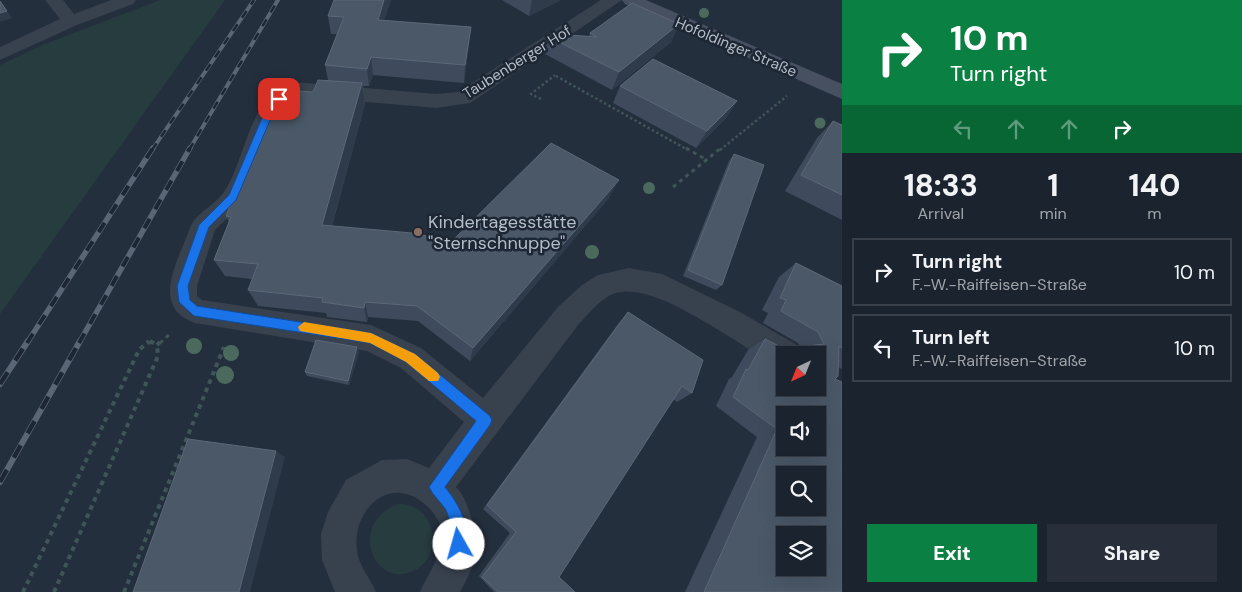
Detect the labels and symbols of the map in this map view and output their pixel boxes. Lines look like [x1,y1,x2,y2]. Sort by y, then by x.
street label: Hofoldinger Straße [672,12,800,82]
street label: Taubenberger Hof [459,21,575,103]
pin [258,78,300,120]
place label: Kindertagesstätte "Sternschnuppe" [428,210,576,255]
marker: Kindertagesstätte "Sternschnuppe" [412,226,424,238]
north arrow [776,346,826,396]
position arrow [432,517,484,569]

